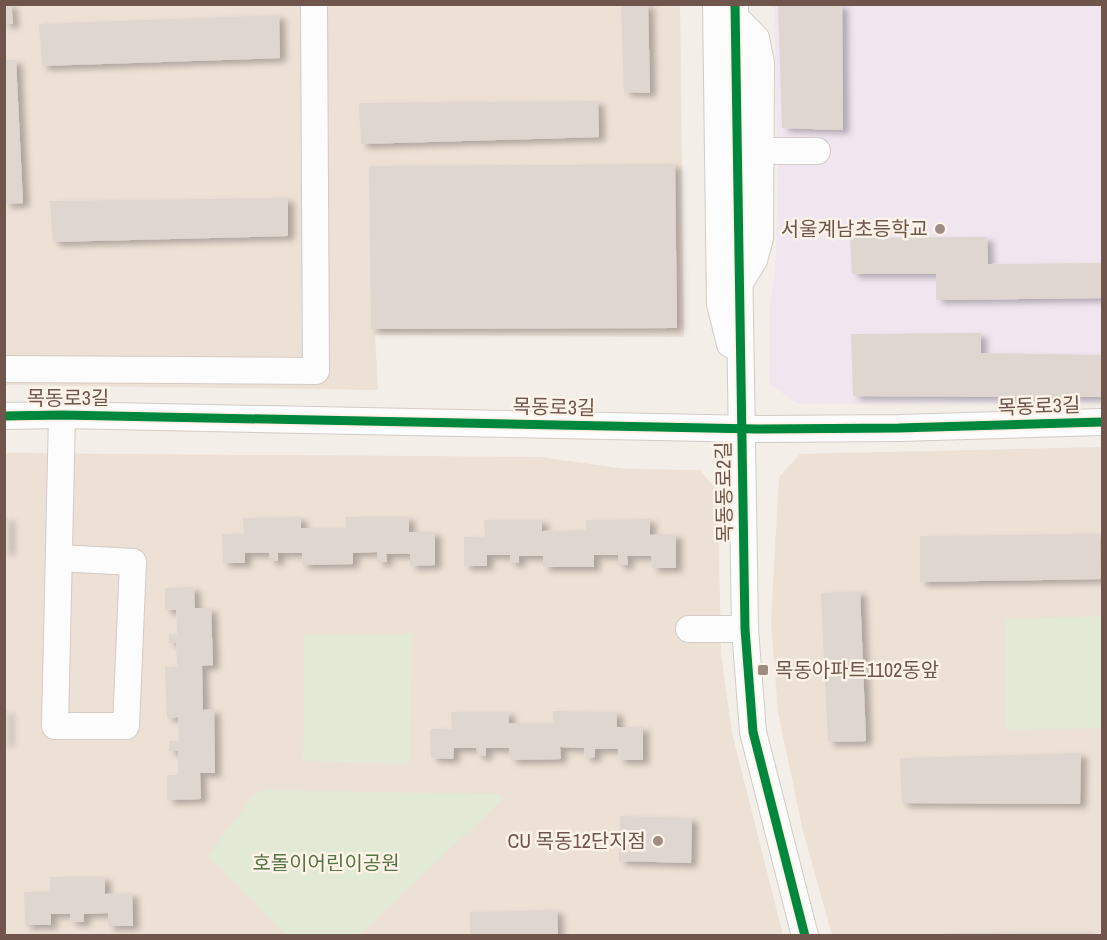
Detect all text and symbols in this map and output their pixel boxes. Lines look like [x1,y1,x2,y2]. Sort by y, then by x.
place label: 서울계남초등학교 [781,215,928,242]
marker: 서울계남초등학교 [933,222,947,236]
street label: 목동로3길 [27,384,109,411]
street label: 목동로3길 [997,391,1081,420]
street label: 목동로3길 [512,392,596,421]
street label: 목동동로2길 [709,441,738,543]
place label: 목동아파트1102동앞 [775,656,939,683]
marker: 목동아파트1102동앞 [756,663,770,677]
place label: CU 목동12단지점 [508,827,646,854]
marker: CU 목동12단지점 [651,834,665,848]
park label: 호돌이어린이공원 [252,849,400,876]

